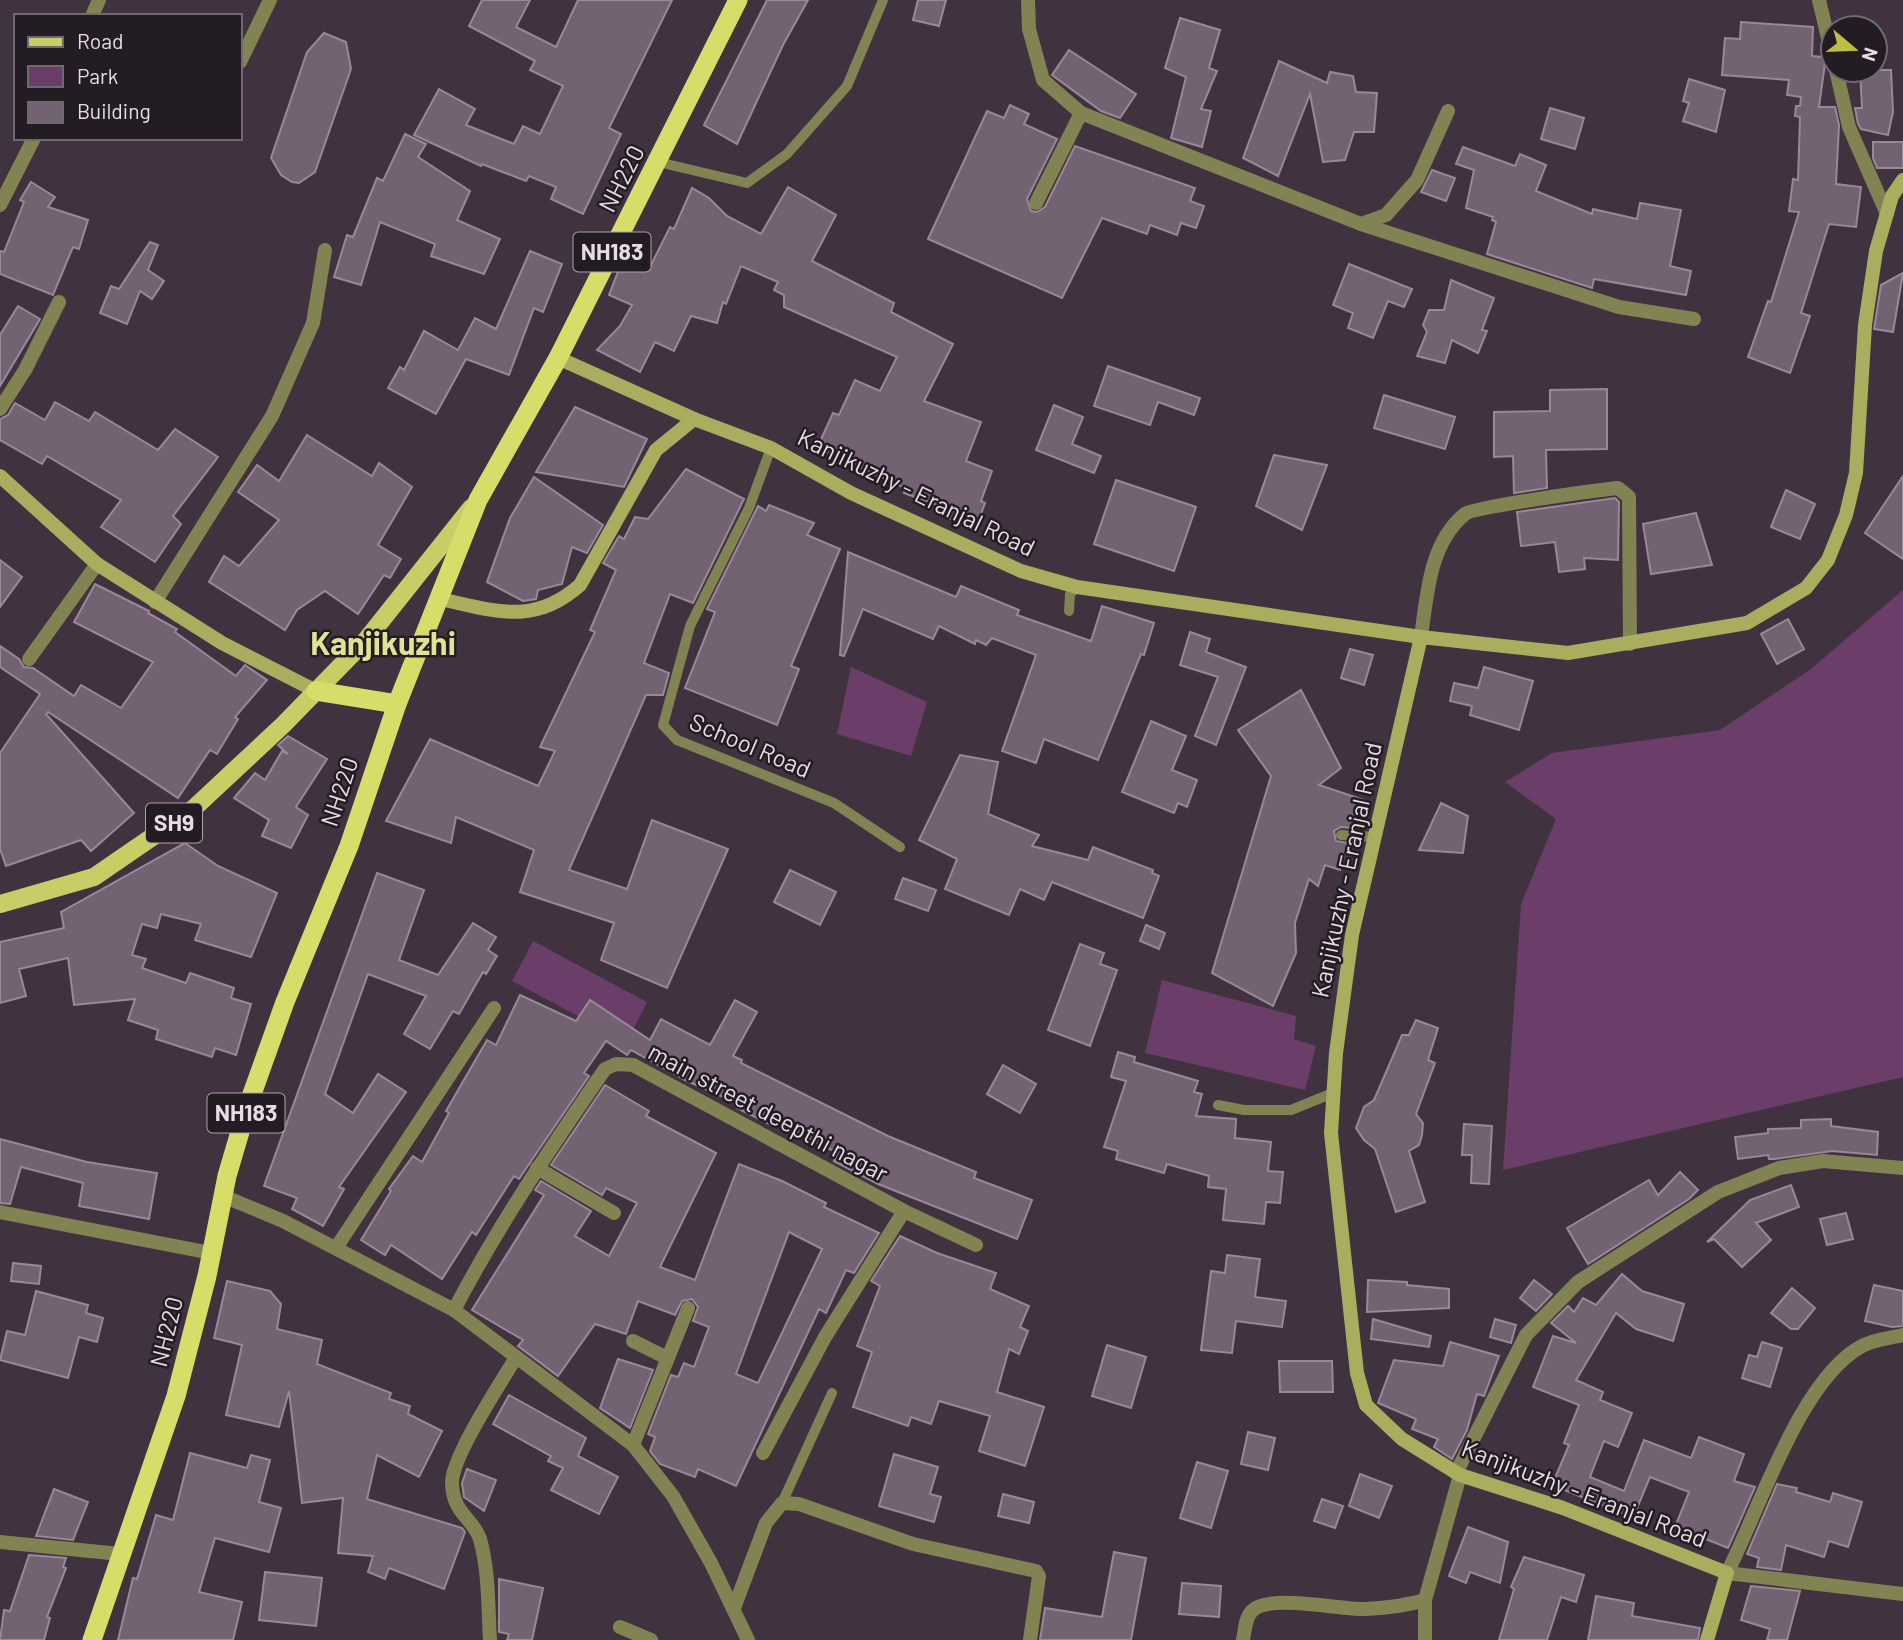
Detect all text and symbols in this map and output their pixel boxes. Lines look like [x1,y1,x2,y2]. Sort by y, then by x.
legend [14,14,242,140]
north arrow [1819,14,1889,84]
text: Road [77,28,123,53]
text: N [1858,45,1883,64]
text: Park [77,63,118,88]
text: Building [77,98,151,123]
street label: NH220 [592,140,650,217]
road number: NH183 [574,232,650,272]
street label: Kanjikuzhy - Eranjal Road [793,422,1040,562]
district label: Kanjikuzhi [310,623,456,661]
street label: School Road [686,706,816,783]
street label: Kanjikuzhy - Eranjal Road [1304,739,1387,1000]
street label: NH220 [314,753,363,830]
road number: SH9 [146,804,202,842]
street label: main street deepthi nagar [644,1036,894,1187]
road number: NH183 [208,1094,284,1132]
street label: NH220 [143,1294,188,1370]
street label: Kanjikuzhy - Eranjal Road [1458,1432,1711,1553]

